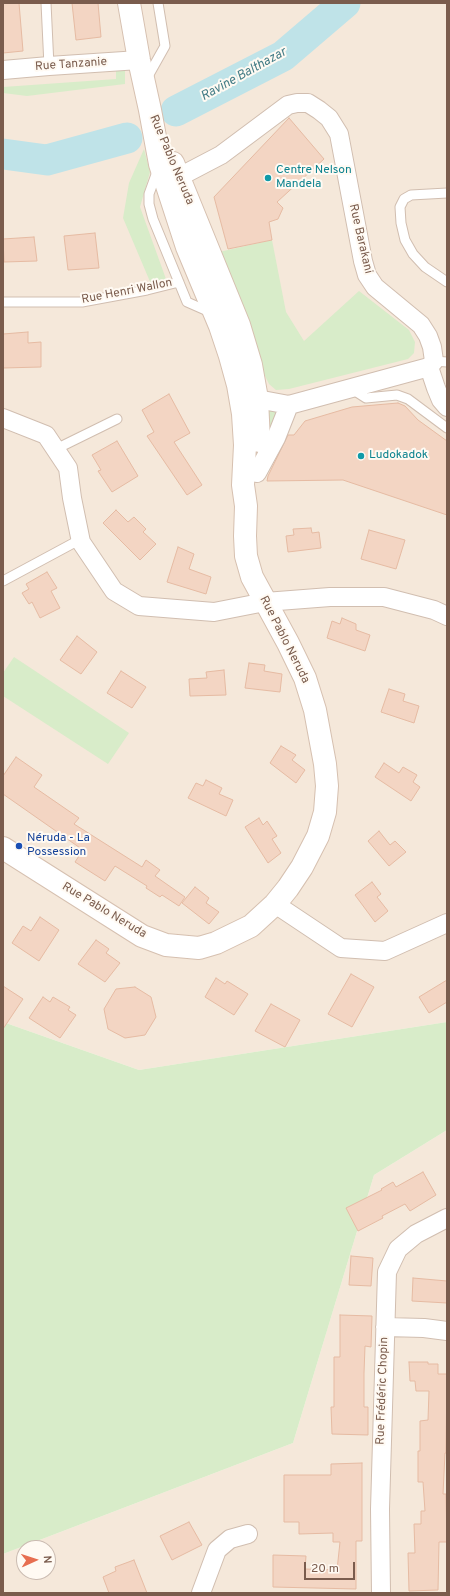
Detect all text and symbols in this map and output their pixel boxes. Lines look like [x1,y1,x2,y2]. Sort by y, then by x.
water label: Ravine Balthazar [198,45,290,105]
street label: Rue Tanzanie [35,55,107,75]
street label: Rue Pablo Neruda [146,113,196,207]
place label: Centre Nelson Mandela [276,164,352,192]
marker: Centre Nelson Mandela [263,173,273,183]
street label: Rue Barakani [345,203,375,275]
street label: Rue Henri Wallon [81,276,173,308]
place label: Ludokadok [369,449,428,463]
marker: Ludokadok [356,451,366,461]
street label: Rue Pablo Neruda [256,594,312,686]
place label: Néruda - La Possession [27,832,90,860]
marker: Néruda - La Possession [14,841,24,851]
street label: Rue Pablo Neruda [59,880,149,942]
street label: Rue Frédéric Chopin [374,1337,392,1445]
north arrow [16,1540,56,1580]
scale bar [306,1554,357,1580]
text: N [40,1555,54,1564]
text: 20 m [311,1561,339,1577]

